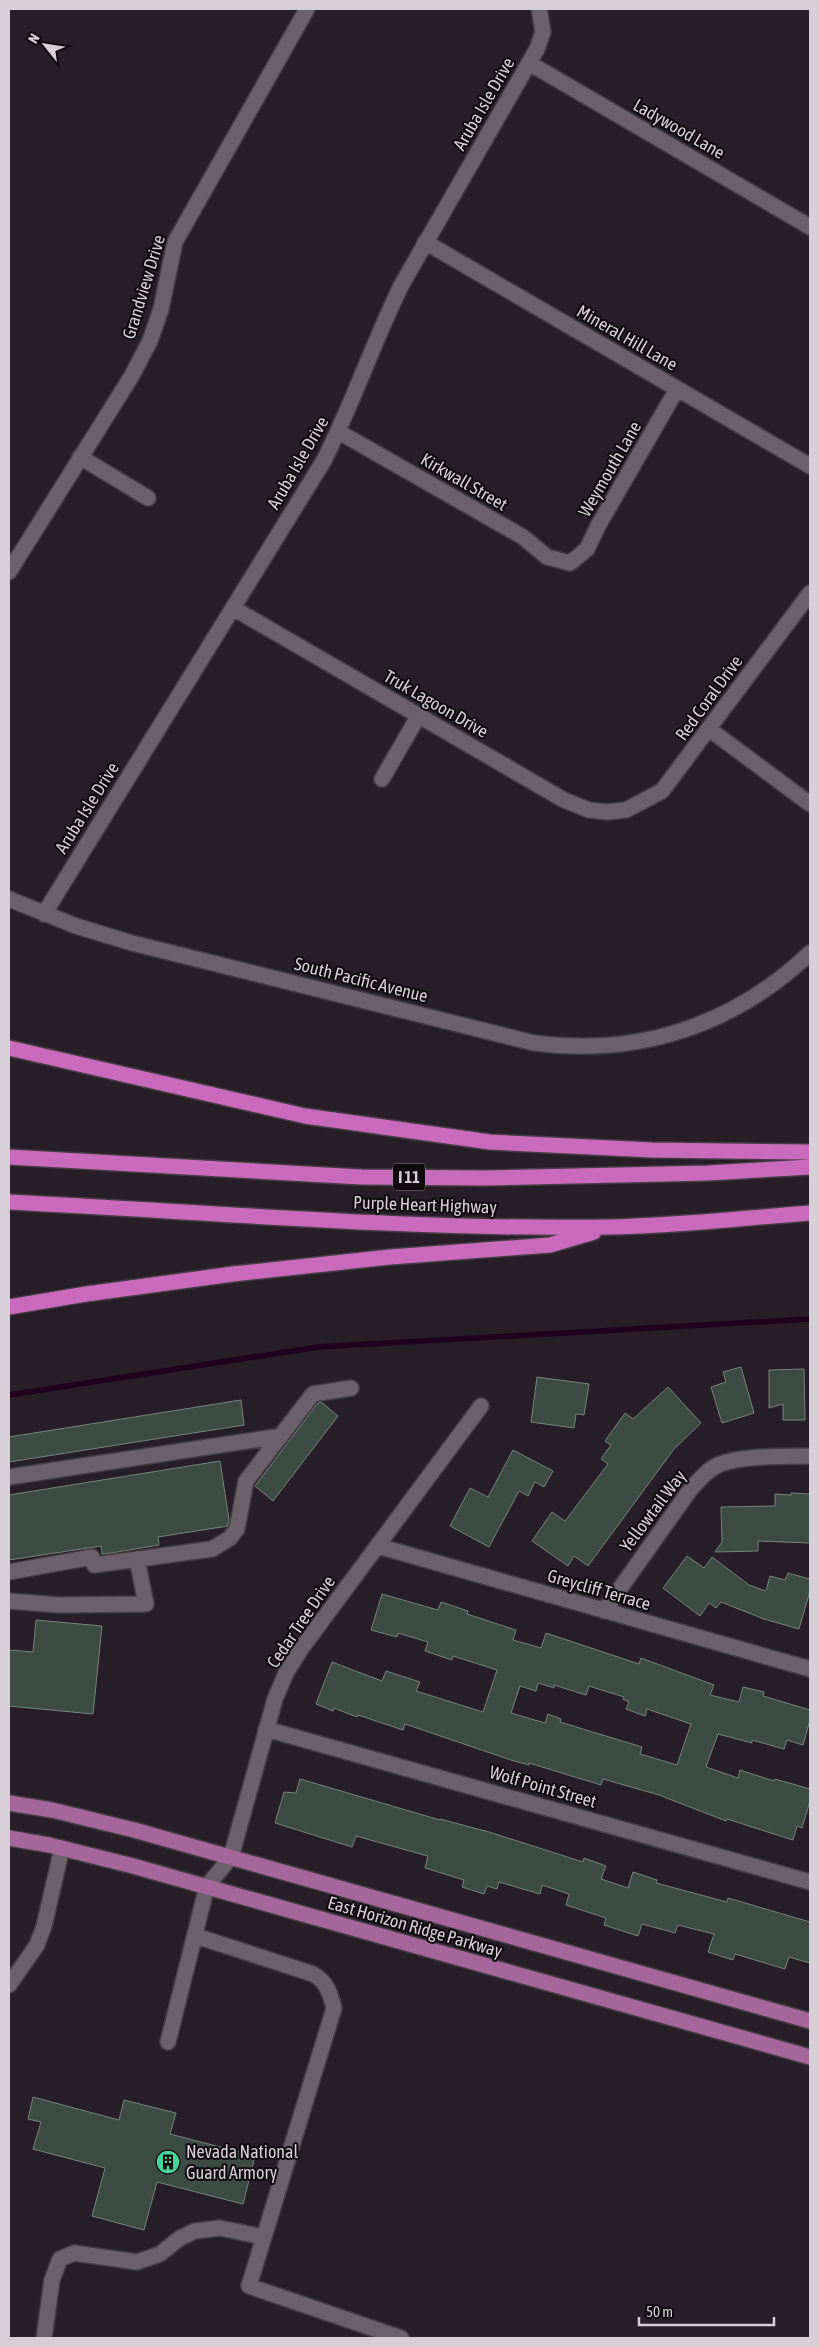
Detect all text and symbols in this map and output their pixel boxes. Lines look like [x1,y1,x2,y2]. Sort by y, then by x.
north arrow [20,20,70,70]
text: N [25,31,43,46]
street label: Aruba Isle Drive [449,54,518,154]
street label: Ladywood Lane [630,94,729,163]
street label: Grandview Drive [118,232,169,341]
street label: Mineral Hill Lane [573,300,681,375]
street label: Aruba Isle Drive [263,413,332,513]
street label: Weymouth Lane [574,417,645,520]
street label: Kirkwall Street [417,448,511,515]
street label: Red Coral Drive [671,651,747,744]
street label: Truk Lagoon Drive [380,665,492,742]
street label: Aruba Isle Drive [50,758,123,857]
street label: South Pacific Avenue [292,953,430,1006]
road number: I 11 [393,1164,425,1190]
street label: Purple Heart Highway [353,1191,497,1218]
street label: Yellowtail Way [615,1466,690,1556]
street label: Greycliff Terrace [545,1565,653,1614]
street label: Cedar Tree Drive [262,1572,339,1672]
street label: Wolf Point Street [487,1761,599,1812]
street label: East Horizon Ridge Parkway [326,1892,505,1961]
place label: Nevada National Guard Armory [186,2141,298,2183]
building icon: Nevada National Guard Armory [155,2149,181,2175]
scale bar [639,2294,774,2326]
text: 50 m [646,2303,673,2320]

